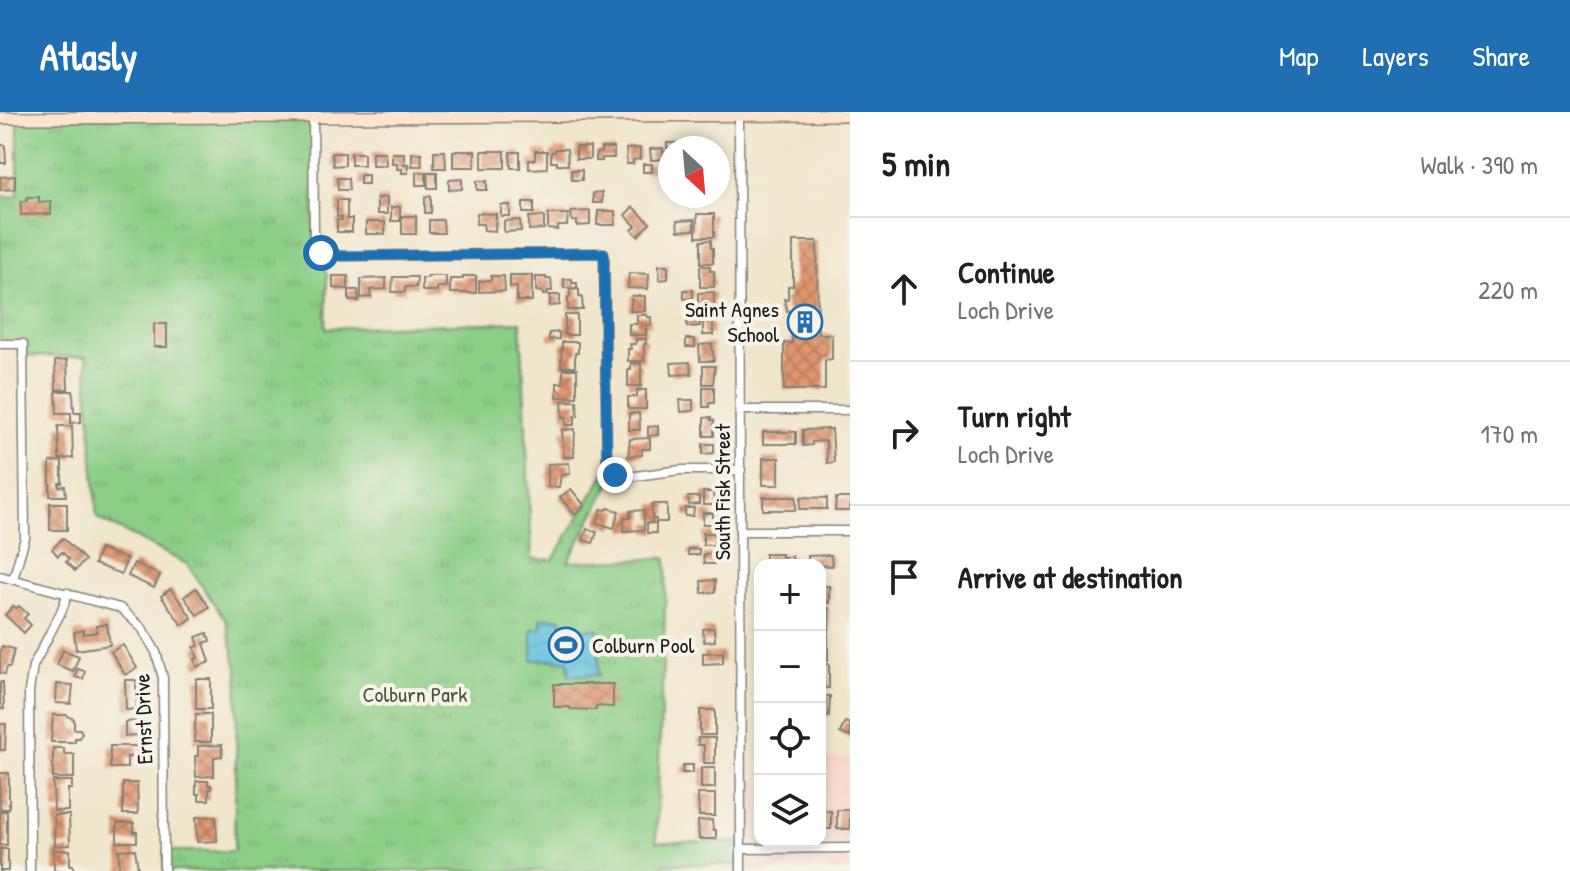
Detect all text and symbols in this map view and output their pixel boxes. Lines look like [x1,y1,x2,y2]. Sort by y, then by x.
text: Atlasly [40,30,137,82]
text: Map [1279,37,1319,75]
text: Layers [1363,37,1428,75]
text: Share [1472,37,1530,75]
north arrow [658,136,730,208]
text: 5 min [882,141,950,187]
text: Walk · 390 m [1420,147,1538,182]
route start [303,235,339,271]
text: Continue [958,252,1055,292]
icon: ahead [882,267,926,311]
text: 220 m [1478,272,1538,307]
text: Loch Drive [958,292,1054,327]
place label: Saint Agnes School [685,294,779,349]
building icon: Saint Agnes School [786,303,824,341]
text: Turn right [958,396,1071,436]
icon: right [882,411,926,455]
text: 170 m [1480,416,1538,451]
street label: South Fisk Street [707,423,737,560]
text: Loch Drive [958,436,1054,471]
route end [597,457,633,493]
icon: arrive [882,555,926,599]
text: Arrive at destination [958,557,1183,597]
map controls [754,559,826,847]
button: + [754,559,826,631]
sports icon: Colburn Pool [547,626,585,664]
place label: Colburn Pool [592,630,694,660]
button: − [754,631,826,703]
street label: Ernst Drive [126,673,160,765]
park label: Colburn Park [363,679,467,709]
button: locate [754,703,826,775]
button: layers [754,775,826,847]

